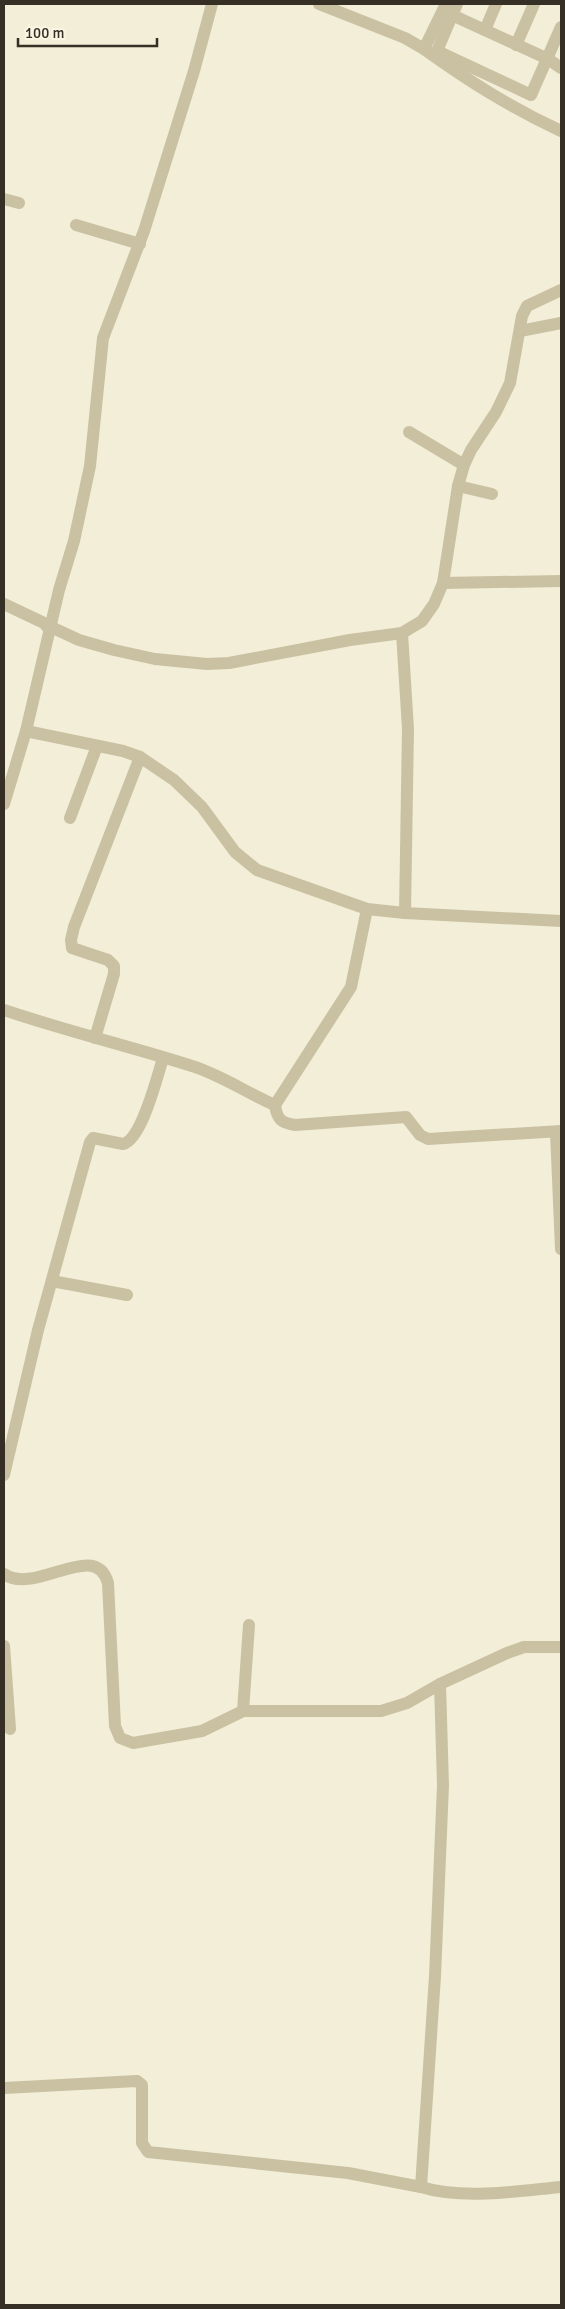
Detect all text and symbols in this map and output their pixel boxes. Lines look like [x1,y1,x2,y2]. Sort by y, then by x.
scale bar [18,15,156,47]
text: 100 m [25,24,65,42]

